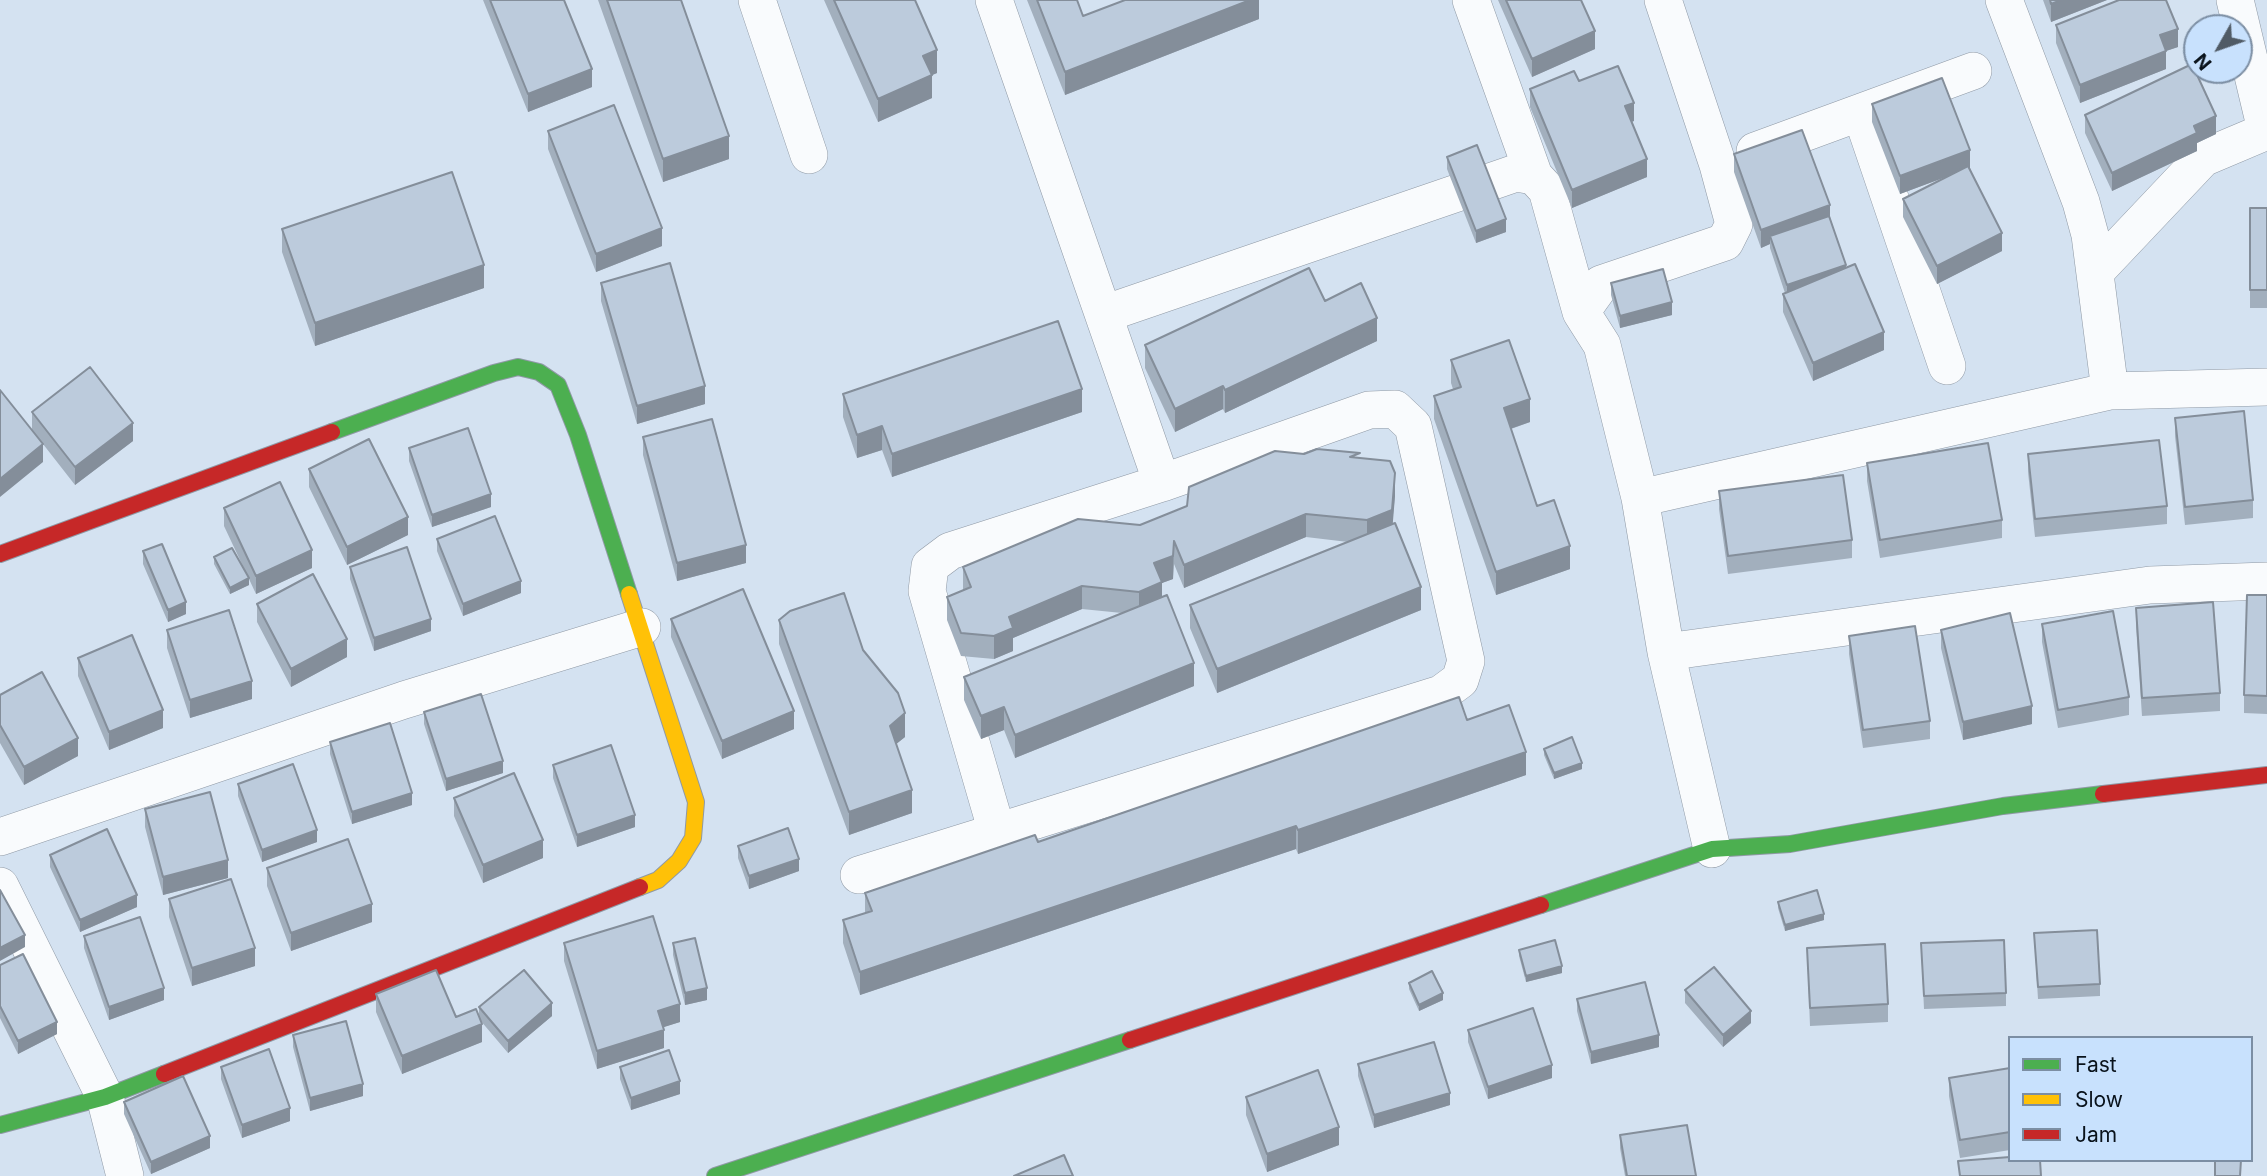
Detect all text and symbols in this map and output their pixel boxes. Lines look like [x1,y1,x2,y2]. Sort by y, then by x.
north arrow [2183,14,2253,84]
text: N [2190,49,2217,74]
legend [2008,1036,2253,1162]
text: Fast [2075,1052,2117,1077]
text: Slow [2075,1087,2123,1112]
text: Jam [2075,1122,2117,1147]

